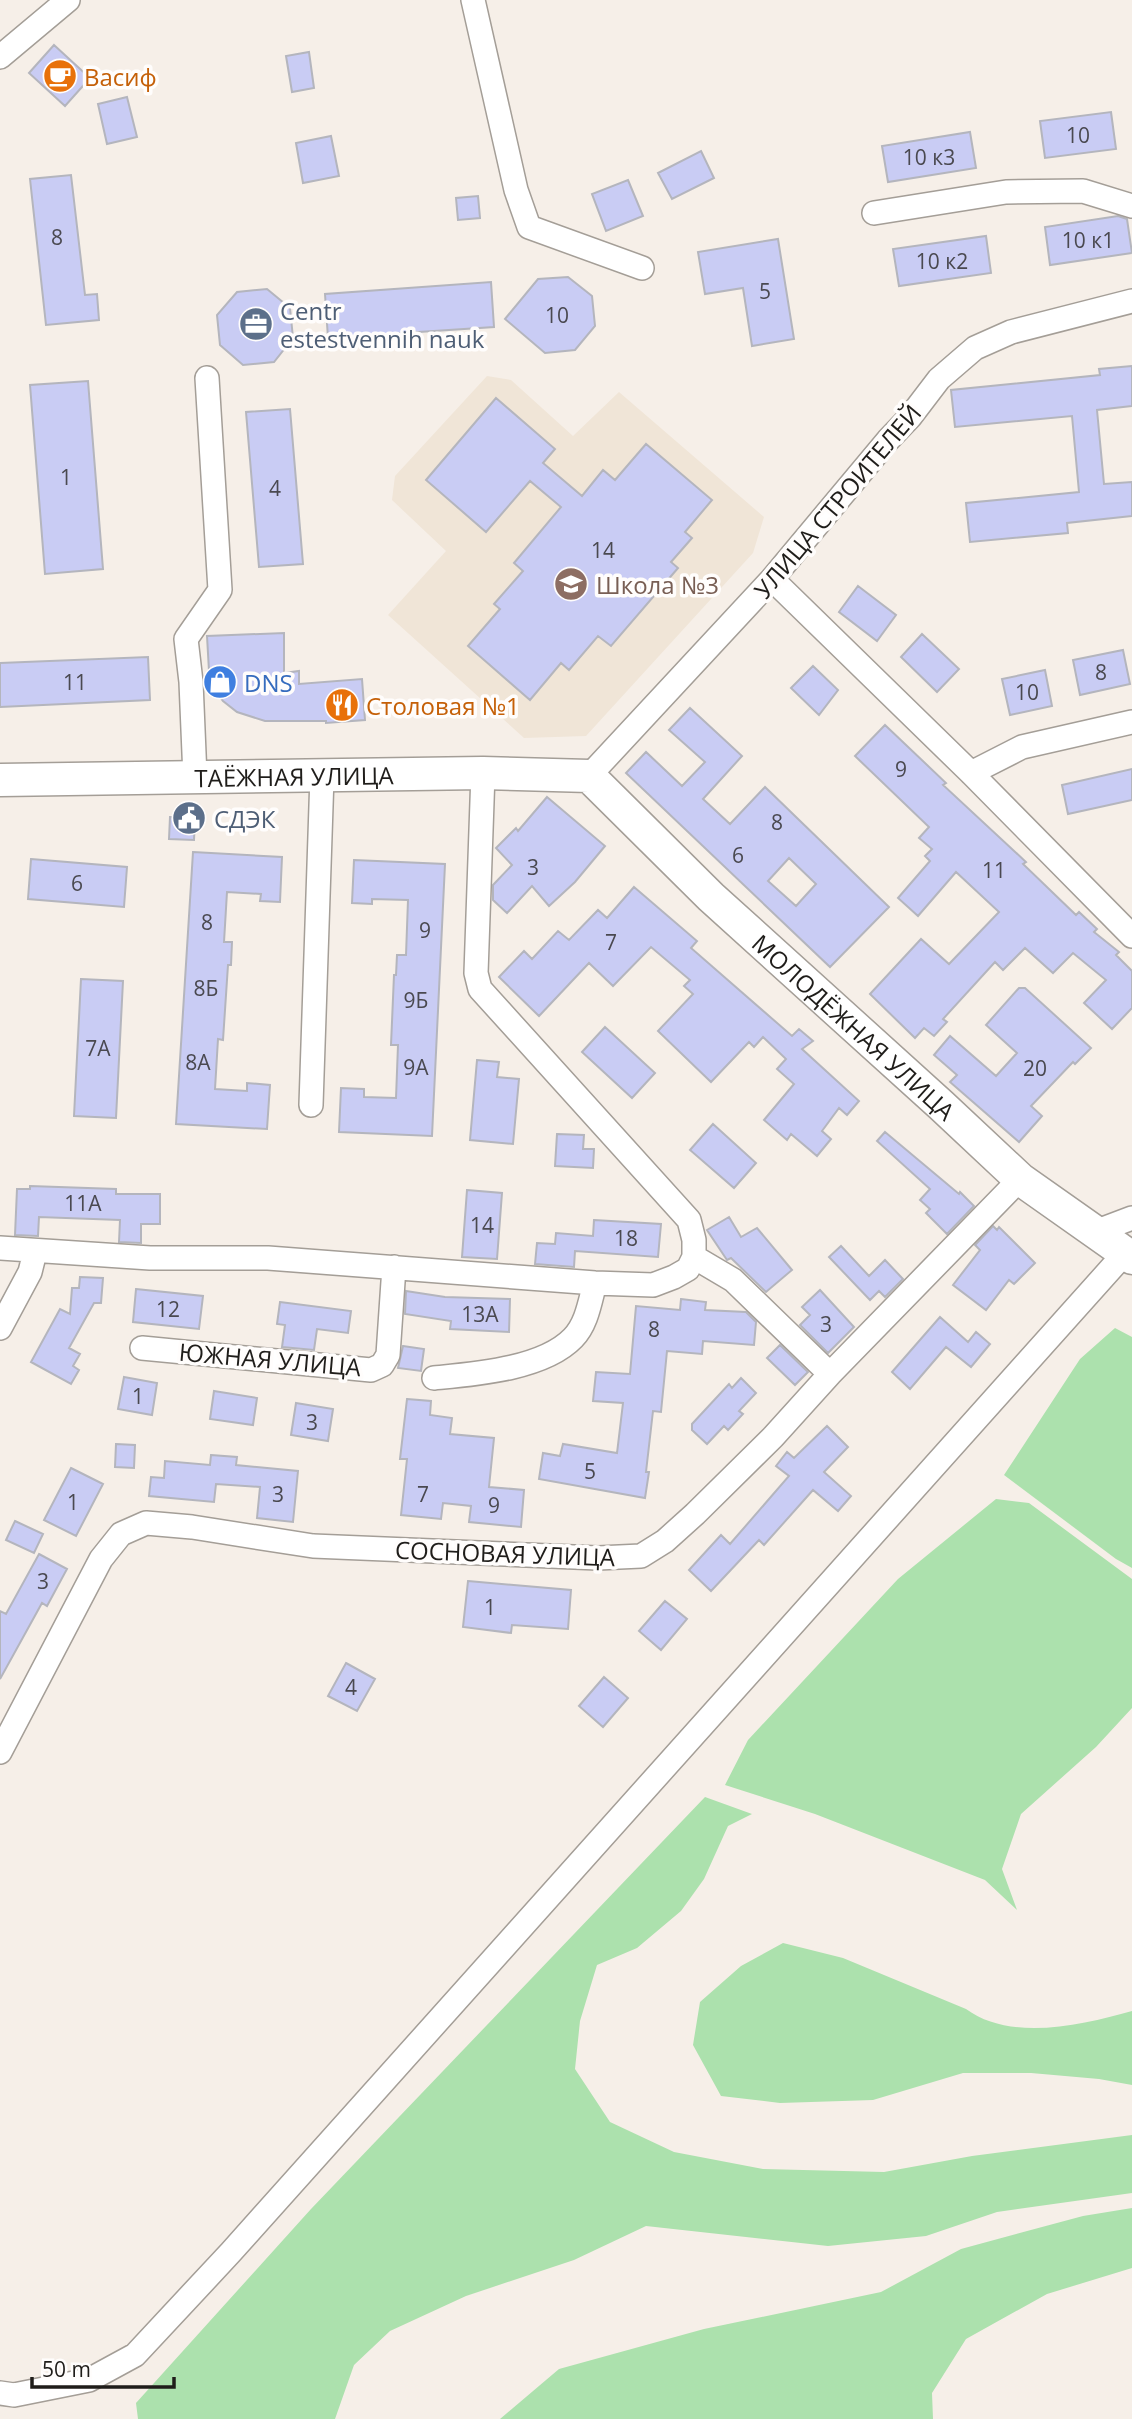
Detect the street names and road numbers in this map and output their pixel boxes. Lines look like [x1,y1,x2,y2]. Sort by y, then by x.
street label: УЛИЦА СТРОИТЕЛЕЙ [746,397,928,605]
street label: ТАЁЖНАЯ УЛИЦА [194,758,395,794]
street label: МОЛОДЁЖНАЯ УЛИЦА [746,926,963,1127]
street label: ЮЖНАЯ УЛИЦА [178,1335,363,1383]
street label: СОСНОВАЯ УЛИЦА [394,1533,616,1573]

